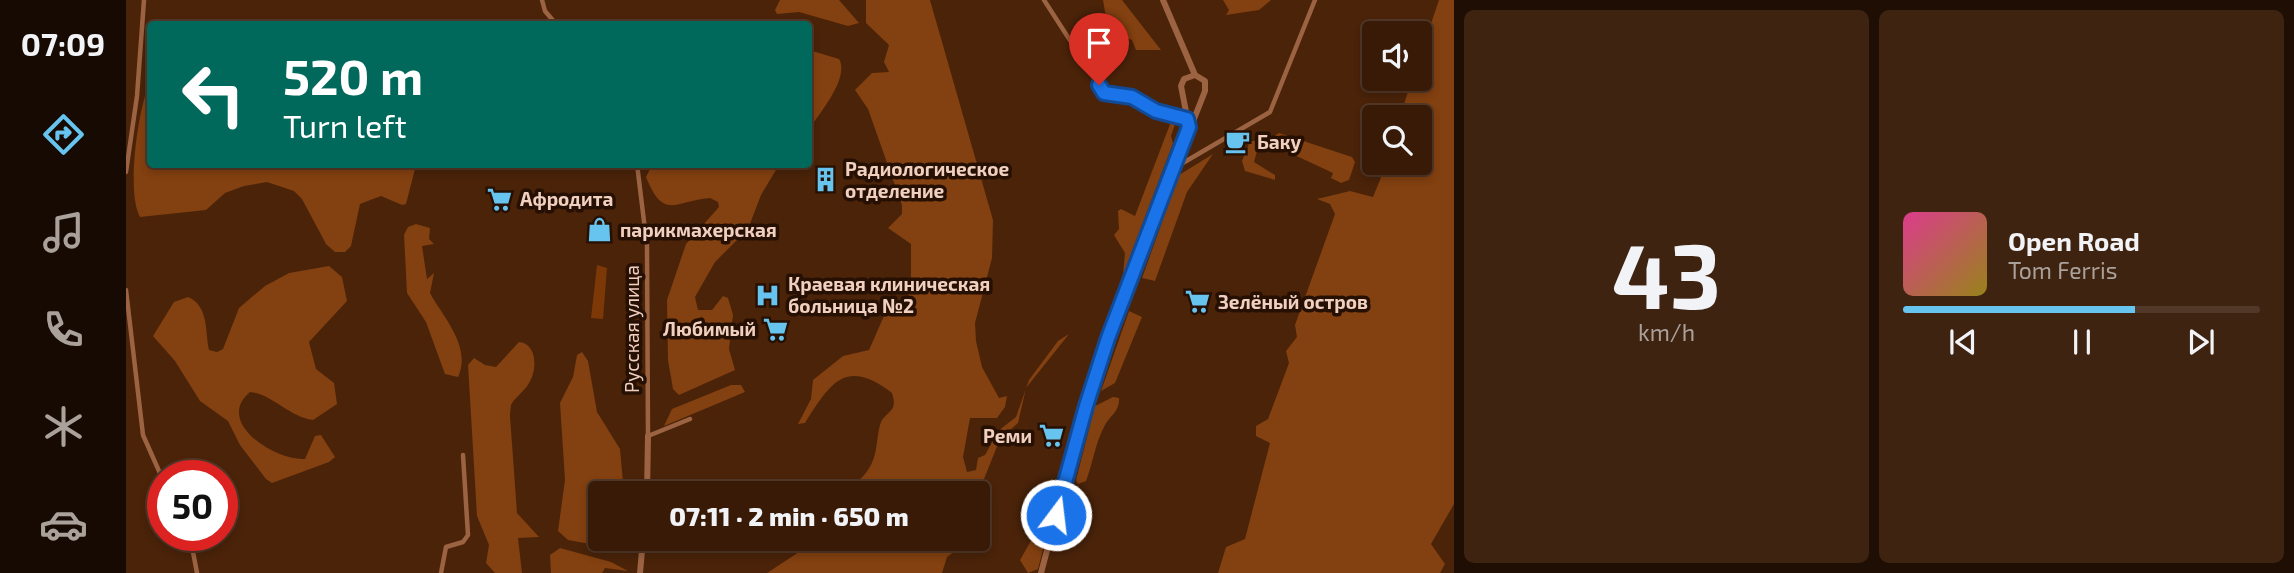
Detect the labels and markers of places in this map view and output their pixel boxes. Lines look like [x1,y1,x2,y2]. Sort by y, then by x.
pin [1069,13,1129,85]
cafe icon: Баку [1223,128,1251,156]
place label: Баку [1257,130,1301,153]
place label: Радиологическое отделение [845,157,1009,202]
building icon: Радиологическое отделение [811,166,839,194]
supermarket icon: Афродита [486,185,514,213]
place label: Афродита [520,187,613,210]
shop icon: парикмахерская [586,216,614,244]
place label: парикмахерская [620,218,777,241]
place label: Краевая клиническая больница №2 [788,272,990,317]
hospital icon: Краевая клиническая больница №2 [754,281,782,309]
supermarket icon: Зелёный остров [1184,288,1212,316]
place label: Зелёный остров [1218,290,1368,313]
supermarket icon: Любимый [762,315,790,343]
place label: Любимый [663,317,756,340]
supermarket icon: Реми [1038,422,1066,450]
place label: Реми [983,424,1032,447]

